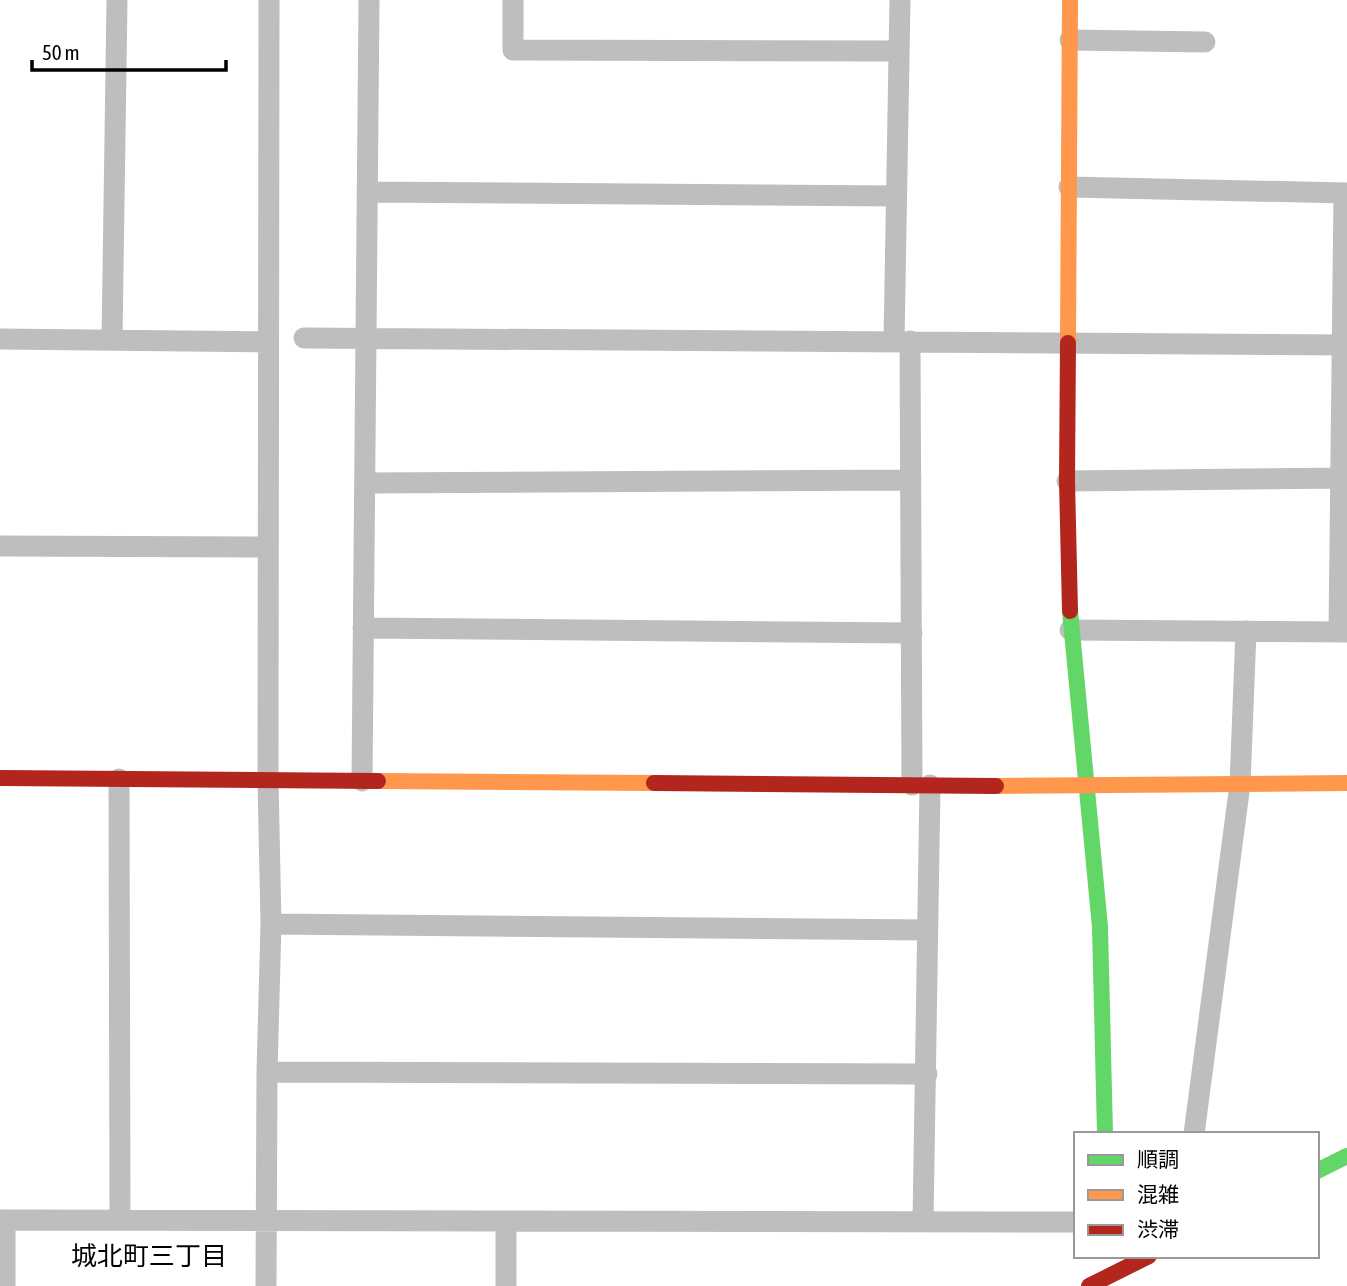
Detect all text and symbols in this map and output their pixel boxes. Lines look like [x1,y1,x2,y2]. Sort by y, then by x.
scale bar [32,28,226,72]
text: 50 m [42,40,80,64]
legend [1074,1132,1319,1258]
text: 順調 [1137,1147,1179,1171]
text: 混雑 [1137,1182,1179,1206]
text: 渋滞 [1137,1217,1179,1241]
district label: 城北町三丁目 [71,1241,227,1271]

